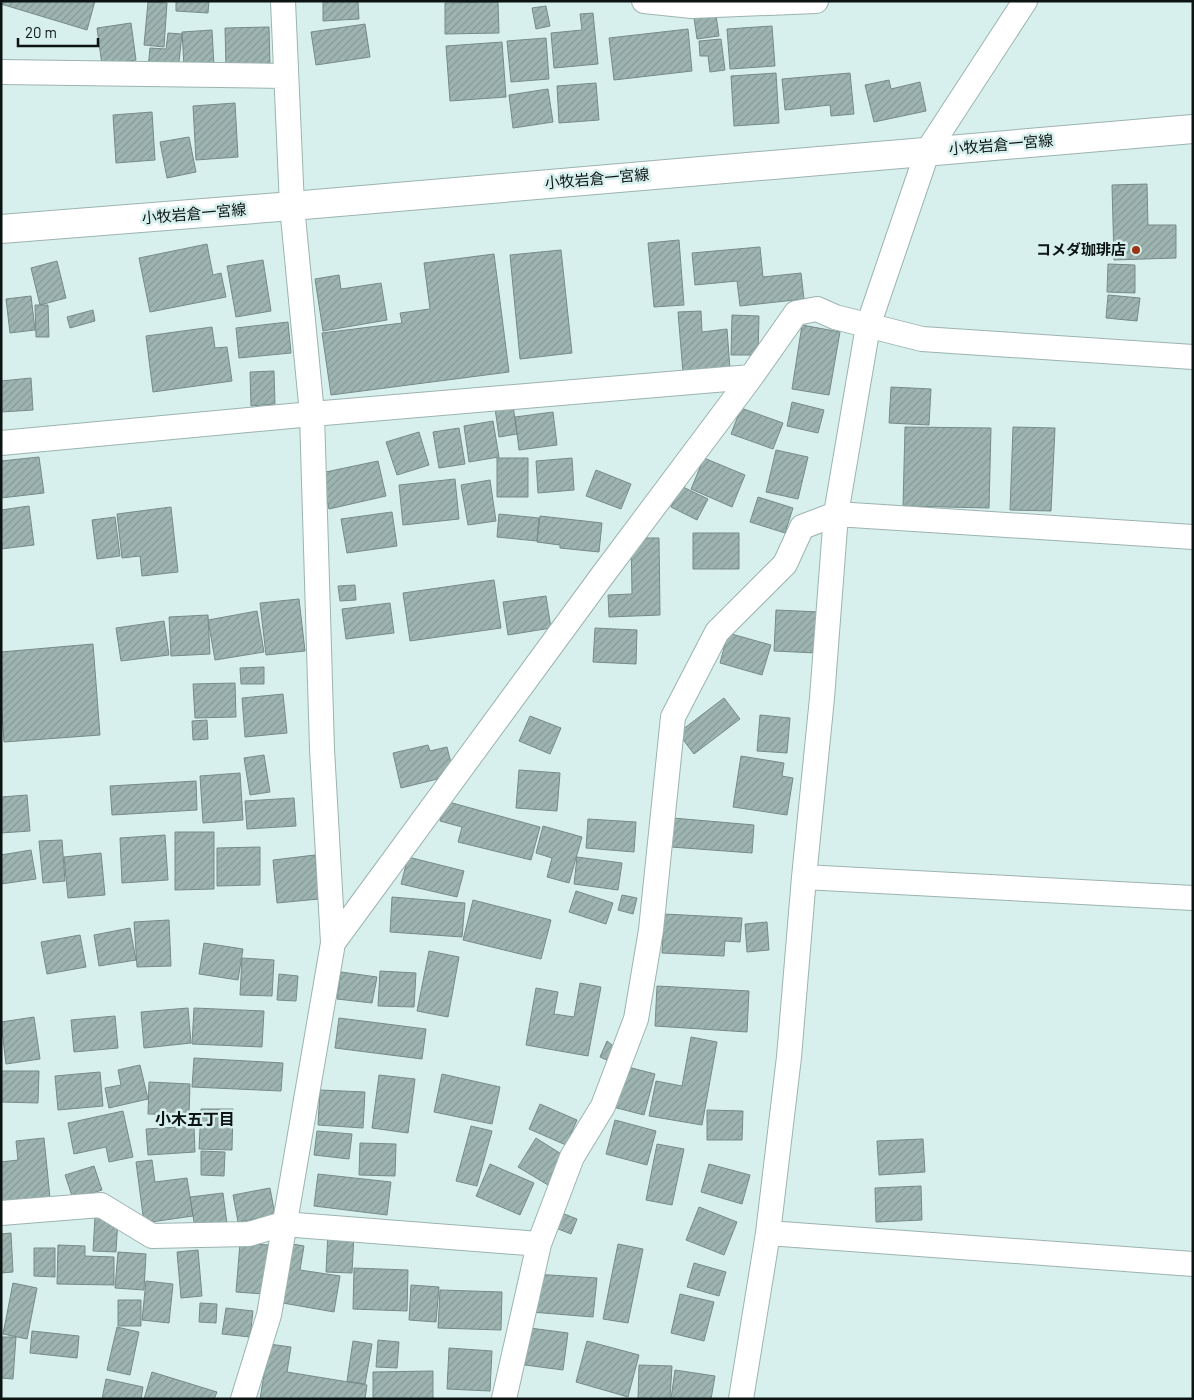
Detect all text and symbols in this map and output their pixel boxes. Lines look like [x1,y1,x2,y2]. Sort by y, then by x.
scale bar [18,15,98,47]
text: 20 m [25,23,57,41]
street label: 小牧岩倉一宮線 [948,130,1054,158]
street label: 小牧岩倉一宮線 [544,164,650,192]
street label: 小牧岩倉一宮線 [141,199,247,227]
place label: コメダ珈琲店 [1036,240,1126,258]
marker: コメダ珈琲店 [1130,244,1142,256]
district label: 小木五丁目 [155,1109,235,1128]

